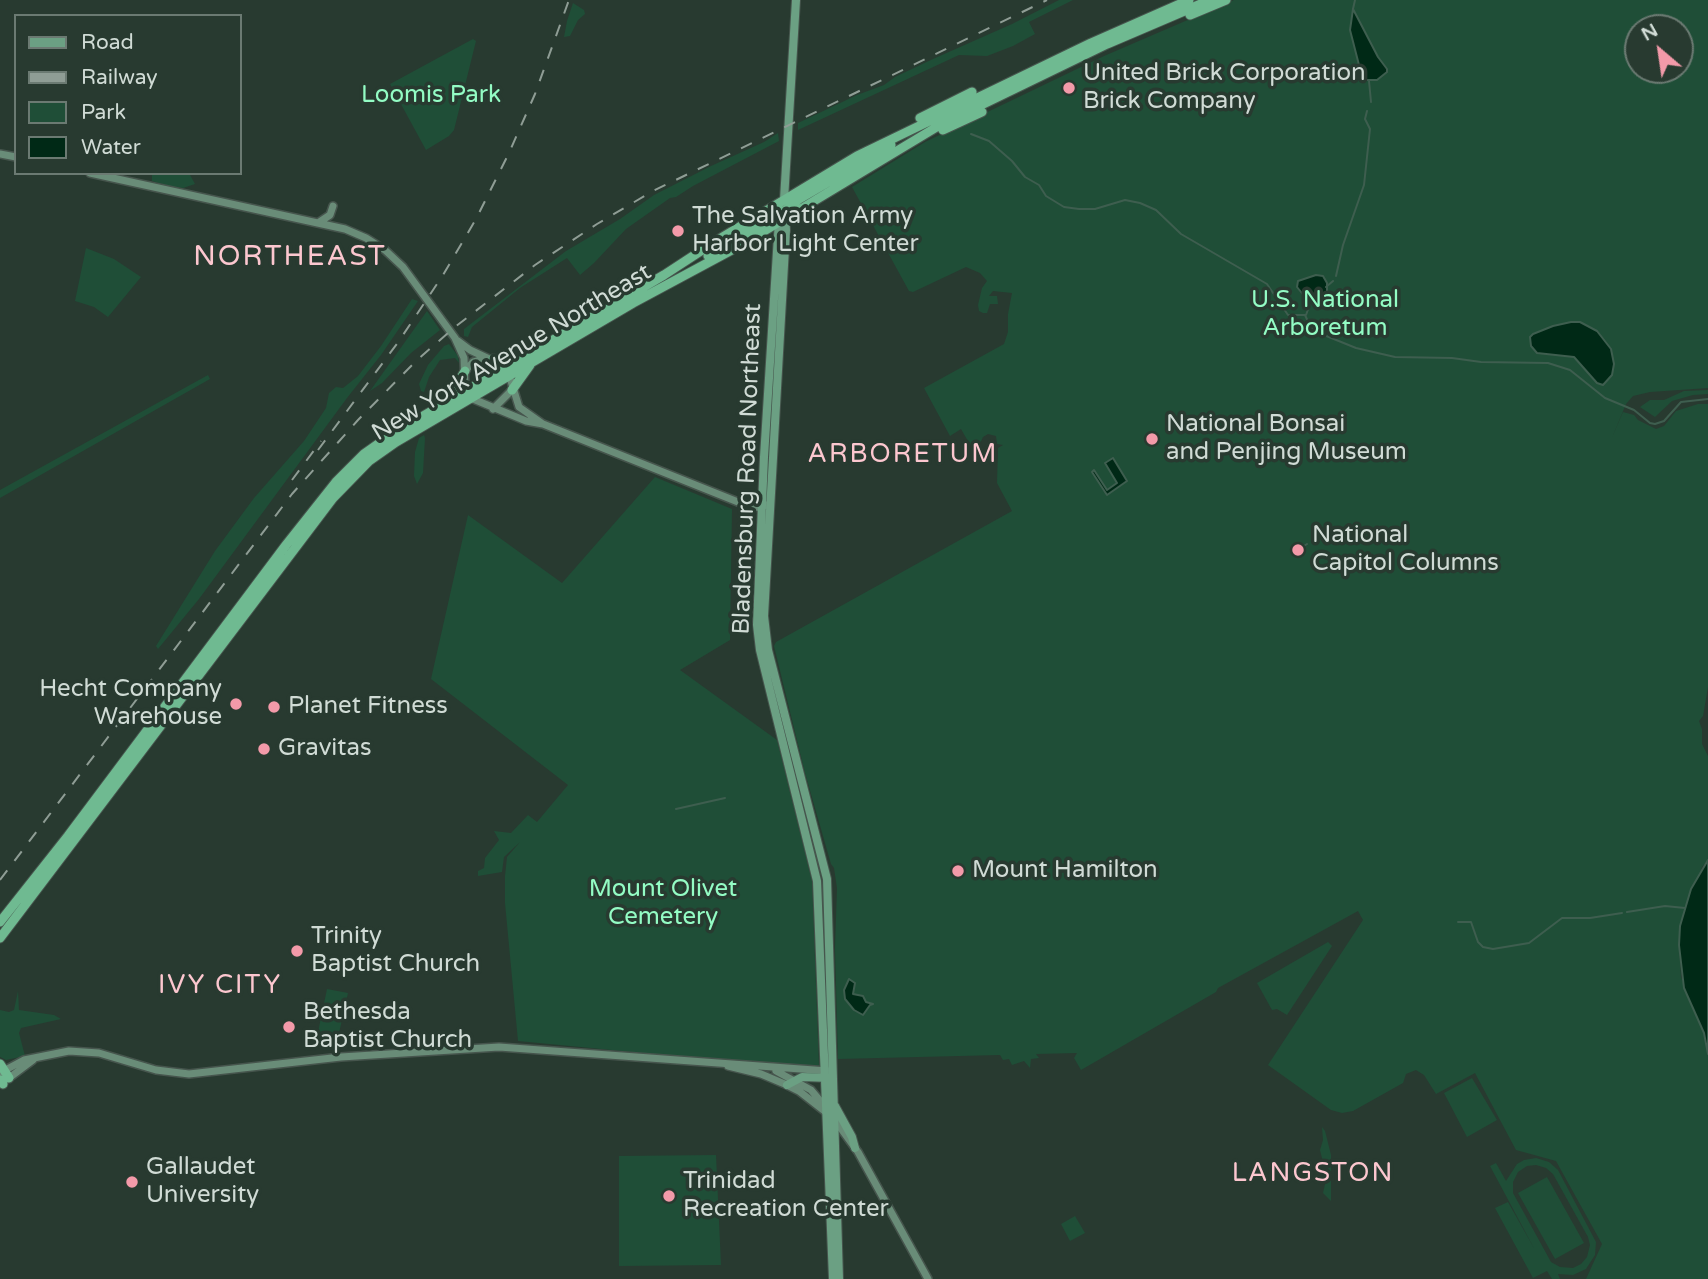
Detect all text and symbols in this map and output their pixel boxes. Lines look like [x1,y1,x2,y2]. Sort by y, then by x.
legend [14,14,242,175]
north arrow [1624,14,1694,84]
text: N [1638,19,1662,46]
text: Road [81,30,134,55]
place label: United Brick Corporation Brick Company [1083,60,1366,116]
text: Railway [81,65,158,90]
marker: United Brick Corporation Brick Company [1061,80,1077,96]
park label: Loomis Park [361,82,501,110]
text: Park [81,100,126,125]
text: Water [81,135,141,160]
place label: The Salvation Army Harbor Light Center [692,203,919,259]
marker: The Salvation Army Harbor Light Center [670,223,686,239]
district label: NORTHEAST [194,241,386,275]
street label: New York Avenue Northeast [367,258,657,448]
park label: U.S. National Arboretum [1251,287,1399,343]
street label: Bladensburg Road Northeast [728,303,768,635]
place label: National Bonsai and Penjing Museum [1166,411,1407,467]
marker: National Bonsai and Penjing Museum [1144,431,1160,447]
district label: ARBORETUM [809,439,997,471]
place label: National Capitol Columns [1312,522,1499,578]
marker: National Capitol Columns [1290,542,1306,558]
place label: Hecht Company Warehouse [39,676,222,732]
place label: Planet Fitness [288,693,448,721]
marker: Hecht Company Warehouse [228,696,244,712]
marker: Planet Fitness [266,699,282,715]
place label: Gravitas [278,735,372,763]
marker: Gravitas [256,741,272,757]
place label: Mount Hamilton [972,857,1158,885]
marker: Mount Hamilton [950,863,966,879]
park label: Mount Olivet Cemetery [589,876,737,932]
place label: Trinity Baptist Church [311,923,480,979]
marker: Trinity Baptist Church [289,943,305,959]
district label: IVY CITY [159,970,281,1002]
place label: Bethesda Baptist Church [303,999,472,1055]
marker: Bethesda Baptist Church [281,1019,297,1035]
place label: Gallaudet University [146,1154,259,1210]
district label: LANGSTON [1233,1158,1393,1190]
place label: Trinidad Recreation Center [683,1168,889,1224]
marker: Gallaudet University [124,1174,140,1190]
marker: Trinidad Recreation Center [661,1188,677,1204]

